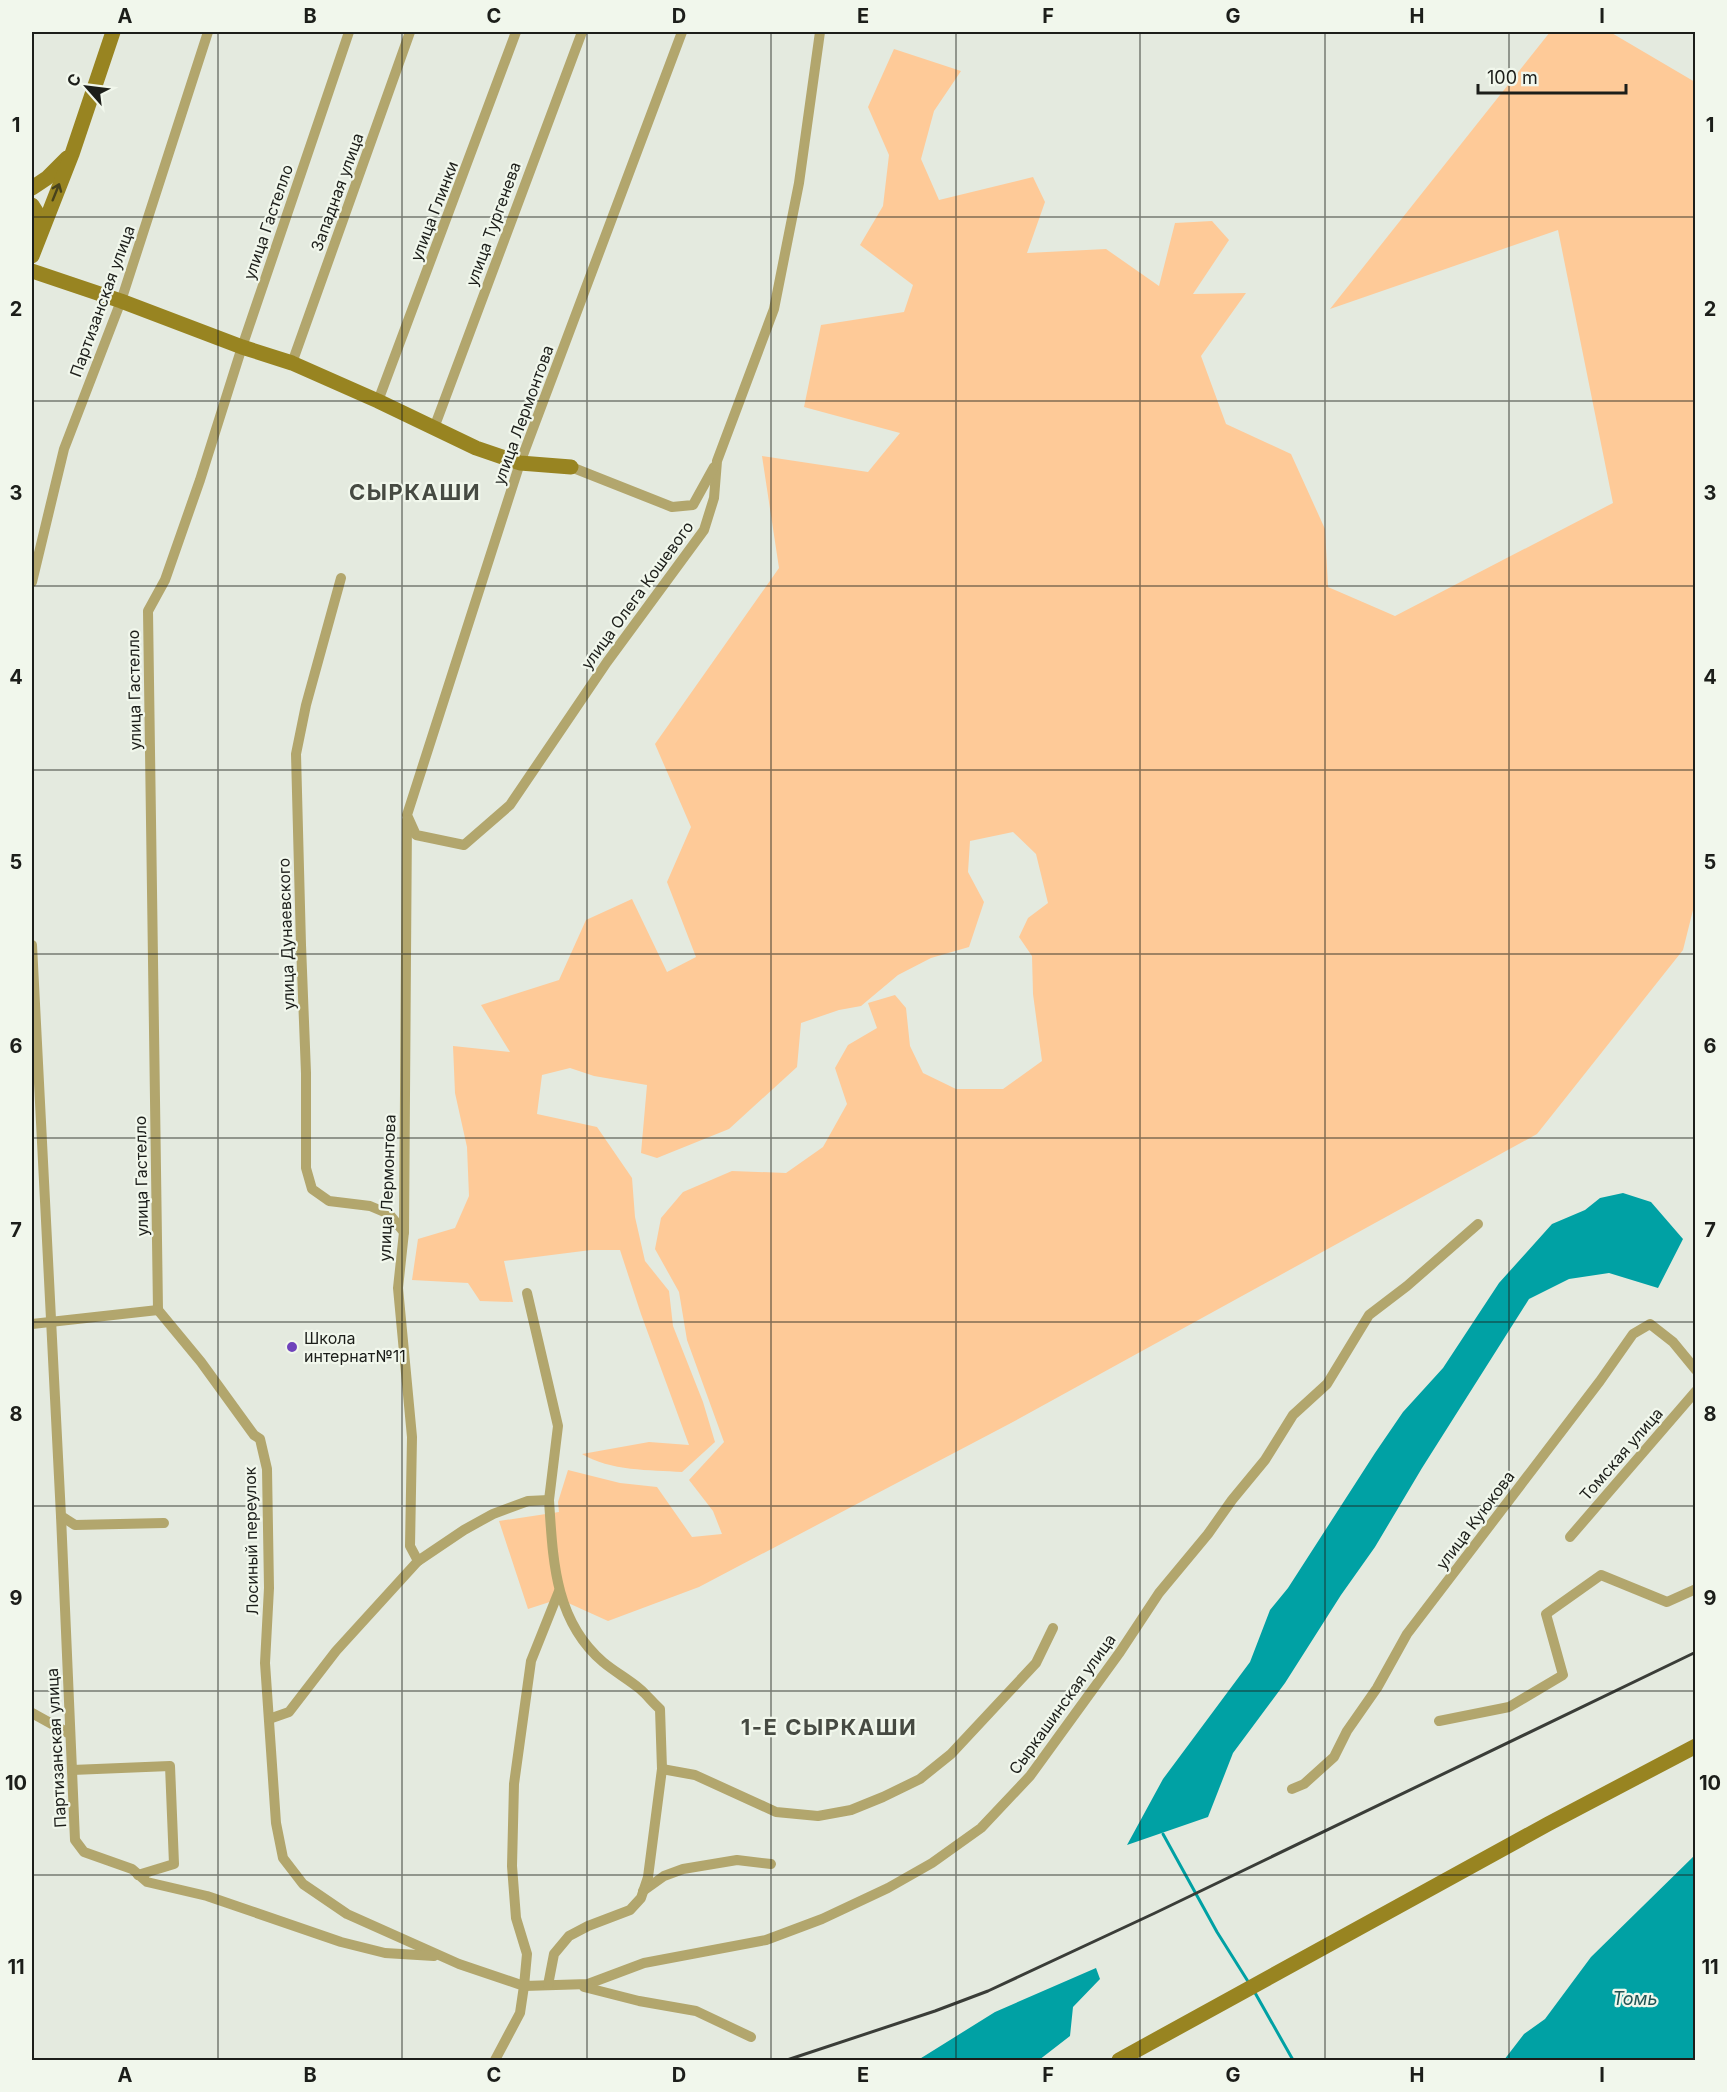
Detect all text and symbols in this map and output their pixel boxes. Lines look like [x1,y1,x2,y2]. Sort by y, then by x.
text: A [118,4,133,28]
text: B [303,4,317,28]
text: C [487,4,501,28]
text: D [672,4,686,28]
text: E [857,4,869,28]
text: F [1042,4,1054,28]
text: G [1225,4,1241,28]
text: H [1410,4,1424,28]
text: I [1599,4,1605,28]
north arrow [57,57,117,117]
scale bar [1478,57,1626,95]
text: 100 m [1487,67,1538,88]
text: С [62,70,85,90]
text: 1 [12,113,20,137]
text: 1 [1706,113,1714,137]
street label: Западная улица [306,130,368,254]
street label: улица Глинки [406,158,462,264]
street label: улица Тургенева [461,159,525,289]
street label: улица Гастелло [239,162,297,282]
one-way arrow [51,183,62,202]
street label: Партизанская улица [65,222,139,380]
text: 2 [10,297,22,321]
text: 2 [1704,297,1716,321]
street label: улица Лермонтова [488,342,558,488]
district label: СЫРКАШИ [349,479,481,505]
text: 3 [10,481,22,505]
text: 3 [1704,481,1716,505]
street label: улица Олега Кошевого [577,517,697,673]
street label: улица Гастелло [123,629,145,751]
text: 4 [9,665,23,689]
text: 4 [1703,665,1717,689]
text: 5 [10,850,22,874]
text: 5 [1704,850,1716,874]
street label: улица Дунаевского [273,858,299,1010]
text: 6 [10,1034,23,1058]
text: 6 [1704,1034,1717,1058]
street label: улица Лермонтова [374,1114,400,1262]
street label: улица Гастелло [130,1115,152,1237]
text: 7 [10,1218,22,1242]
text: 7 [1704,1218,1716,1242]
place label: Школа интернат№11 [304,1328,406,1366]
marker: Школа интернат№11 [285,1340,299,1354]
text: 8 [9,1402,23,1426]
text: 8 [1703,1402,1717,1426]
street label: Томская улица [1575,1403,1667,1505]
street label: Лосиный переулок [240,1466,262,1615]
street label: улица Куюкова [1431,1467,1519,1573]
text: 9 [10,1586,23,1610]
text: 9 [1704,1586,1717,1610]
street label: Сыркашинская улица [1004,1630,1120,1778]
street label: Партизанская улица [42,1668,70,1828]
district label: 1-Е СЫРКАШИ [741,1714,917,1740]
text: 10 [5,1771,27,1795]
text: 10 [1699,1771,1721,1795]
text: 11 [7,1955,25,1979]
text: 11 [1701,1955,1719,1979]
water label: Томь [1613,1988,1657,2009]
text: A [118,2063,133,2087]
text: B [303,2063,317,2087]
text: C [487,2063,501,2087]
text: D [672,2063,686,2087]
text: E [857,2063,869,2087]
text: F [1042,2063,1054,2087]
text: G [1225,2063,1241,2087]
text: H [1410,2063,1424,2087]
text: I [1599,2063,1605,2087]

